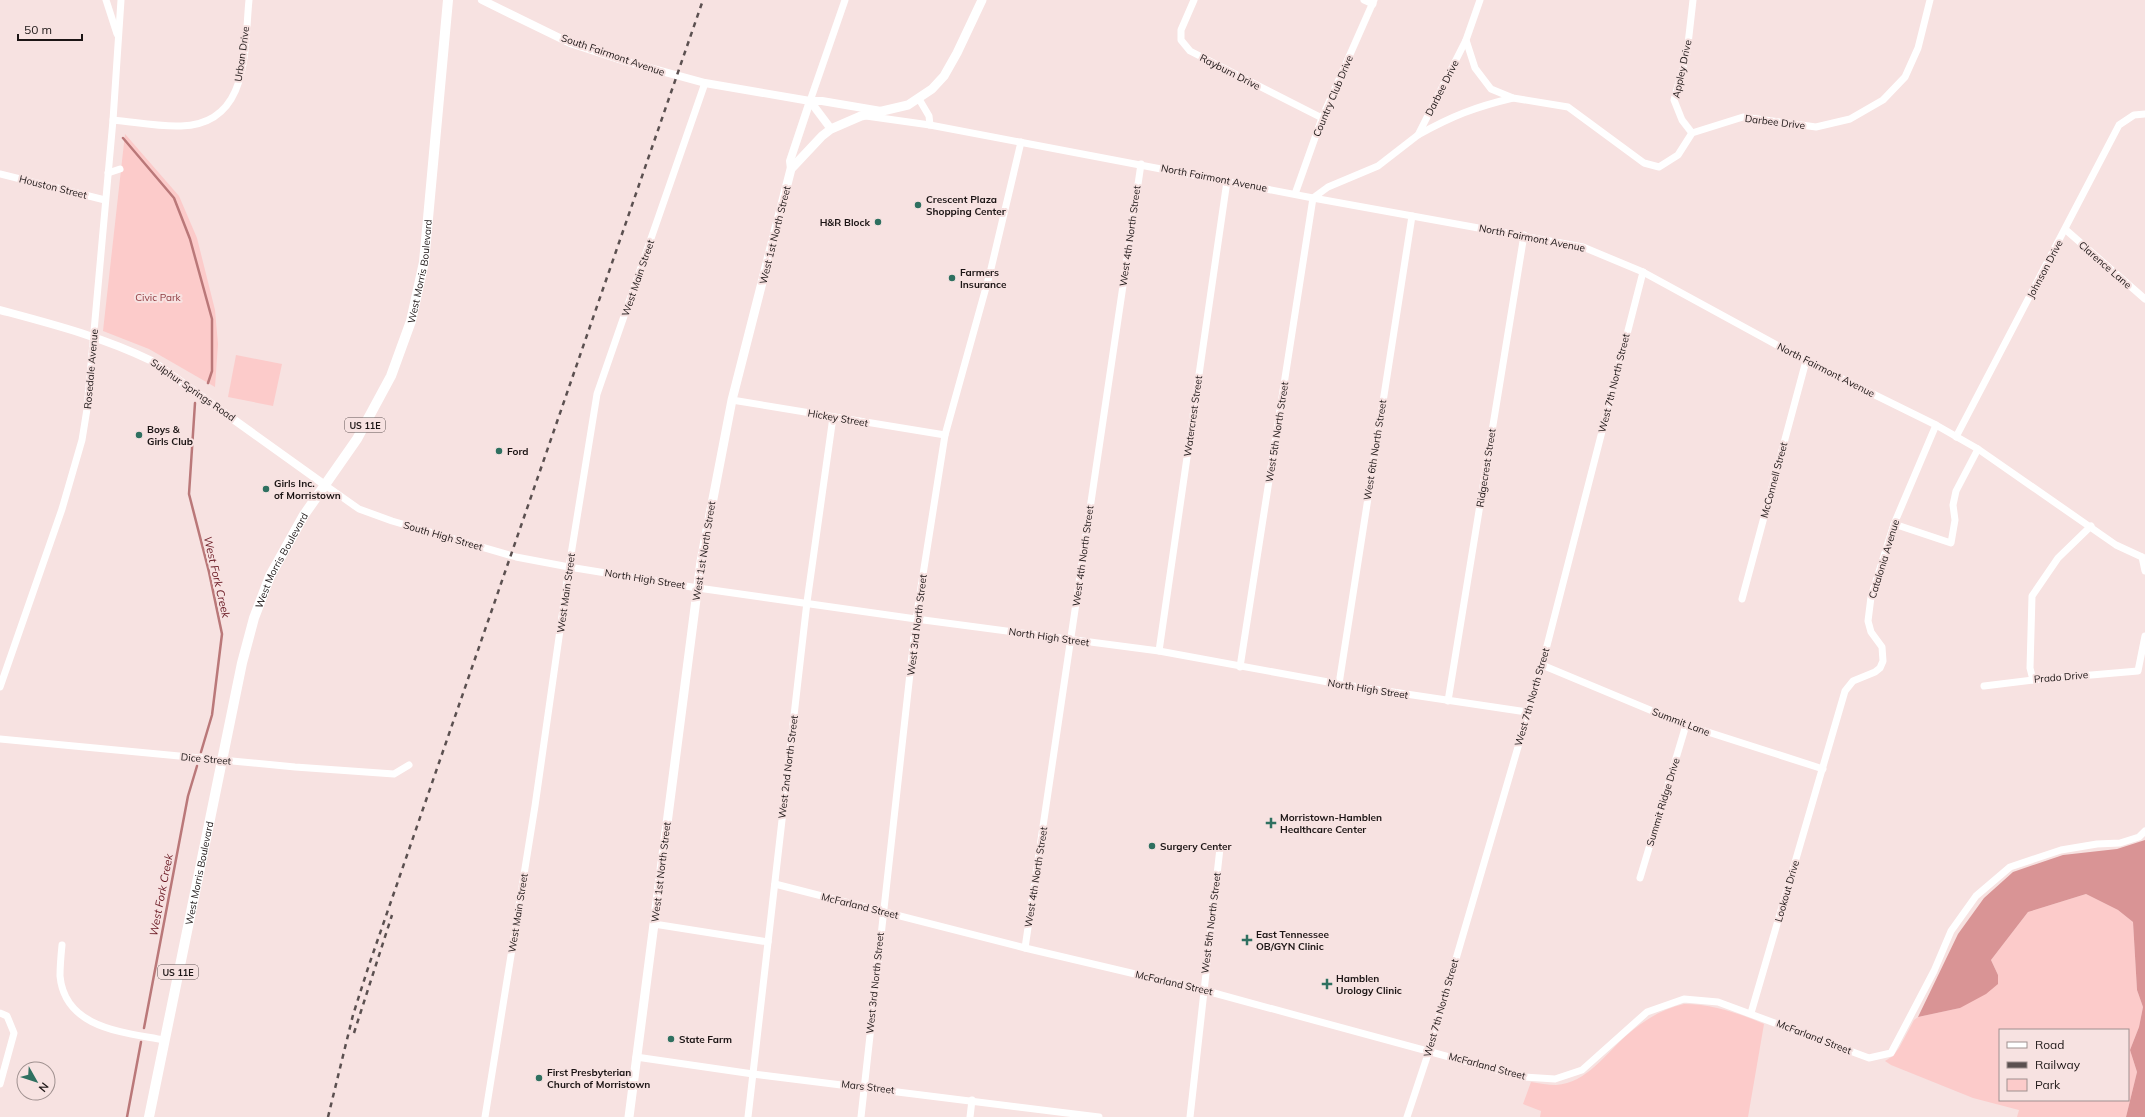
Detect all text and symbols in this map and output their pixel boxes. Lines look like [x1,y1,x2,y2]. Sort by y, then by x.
scale bar [18,16,82,42]
text: 50 m [24,22,52,37]
street label: Urban Drive [232,26,252,82]
street label: South Fairmont Avenue [560,31,666,79]
street label: Appley Drive [1669,39,1695,99]
street label: Rayburn Drive [1198,51,1262,93]
street label: Country Club Drive [1310,53,1356,139]
street label: Darbee Drive [1422,58,1462,118]
street label: Darbee Drive [1744,112,1806,132]
street label: North Fairmont Avenue [1160,161,1268,195]
street label: Houston Street [18,172,89,202]
street label: West 1st North Street [757,184,794,285]
street label: West 4th North Street [1116,184,1144,287]
place label: Crescent Plaza Shopping Center [926,193,1006,218]
marker: Crescent Plaza Shopping Center [913,200,923,210]
place label: H&R Block [820,216,870,229]
marker: H&R Block [873,217,883,227]
street label: West Morris Boulevard [404,219,434,325]
street label: North Fairmont Avenue [1478,221,1586,255]
street label: West Main Street [619,238,657,318]
street label: Johnson Drive [2024,238,2066,300]
street label: Clarence Lane [2076,239,2134,291]
place label: Farmers Insurance [960,266,1007,291]
marker: Farmers Insurance [947,273,957,283]
park label: Civic Park [135,291,182,304]
street label: Rosedale Avenue [81,328,101,410]
street label: West 7th North Street [1595,332,1633,434]
street label: North Fairmont Avenue [1775,340,1877,400]
street label: Sulphur Springs Road [148,356,238,424]
street label: Watercrest Street [1181,374,1205,457]
street label: West 5th North Street [1263,380,1291,483]
street label: West 6th North Street [1361,398,1389,501]
street label: Hickey Street [807,406,870,430]
road number: US 11E [345,418,385,432]
place label: Boys & Girls Club [147,423,193,448]
street label: Ridgecrest Street [1473,427,1499,508]
marker: Boys & Girls Club [134,430,144,440]
street label: McConnell Street [1758,440,1790,519]
place label: Ford [507,445,529,458]
marker: Ford [494,446,504,456]
place label: Girls Inc. of Morristown [274,477,341,502]
marker: Girls Inc. of Morristown [261,484,271,494]
street label: West 1st North Street [690,500,718,602]
street label: West 4th North Street [1069,504,1097,607]
street label: West Morris Boulevard [252,510,311,610]
street label: South High Street [402,518,485,554]
street label: Catalonia Avenue [1866,518,1902,600]
water label: West Fork Creek [201,535,233,620]
street label: West Main Street [554,552,578,634]
street label: North High Street [604,566,687,592]
street label: West 3rd North Street [904,573,930,676]
street label: North High Street [1008,625,1091,649]
street label: West 7th North Street [1512,646,1552,748]
street label: Prado Drive [2033,668,2089,686]
street label: North High Street [1327,676,1410,702]
street label: Summit Lane [1650,705,1712,739]
street label: West 2nd North Street [775,714,801,819]
street label: Dice Street [180,750,232,768]
street label: Summit Ridge Drive [1643,756,1683,848]
place label: Morristown-Hamblen Healthcare Center [1280,811,1382,836]
marker: Morristown-Hamblen Healthcare Center [1265,817,1277,829]
street label: West Morris Boulevard [182,820,216,926]
street label: West 1st North Street [648,821,674,923]
street label: West 4th North Street [1022,825,1050,928]
place label: Surgery Center [1160,840,1232,853]
marker: Surgery Center [1147,841,1157,851]
water label: West Fork Creek [146,852,176,937]
street label: Lookout Drive [1772,859,1802,923]
street label: West 5th North Street [1198,871,1224,974]
street label: West Main Street [505,872,531,954]
street label: McFarland Street [820,890,900,922]
place label: East Tennessee OB/GYN Clinic [1256,928,1330,953]
street label: West 3rd North Street [863,931,887,1034]
marker: East Tennessee OB/GYN Clinic [1241,934,1253,946]
street label: West 7th North Street [1421,957,1461,1059]
road number: US 11E [158,965,198,979]
street label: McFarland Street [1134,968,1214,998]
place label: Hamblen Urology Clinic [1336,972,1402,997]
marker: Hamblen Urology Clinic [1321,978,1333,990]
street label: McFarland Street [1775,1017,1854,1057]
legend [1999,1029,2129,1101]
place label: State Farm [679,1033,732,1046]
marker: State Farm [666,1034,676,1044]
text: Road [2035,1037,2064,1052]
street label: McFarland Street [1447,1049,1527,1083]
text: Railway [2035,1057,2081,1072]
north arrow [16,1061,56,1101]
place label: First Presbyterian Church of Morristown [547,1066,650,1091]
marker: First Presbyterian Church of Morristown [534,1073,544,1083]
street label: Mars Street [841,1077,896,1097]
text: Park [2035,1077,2061,1092]
text: N [36,1080,52,1095]

